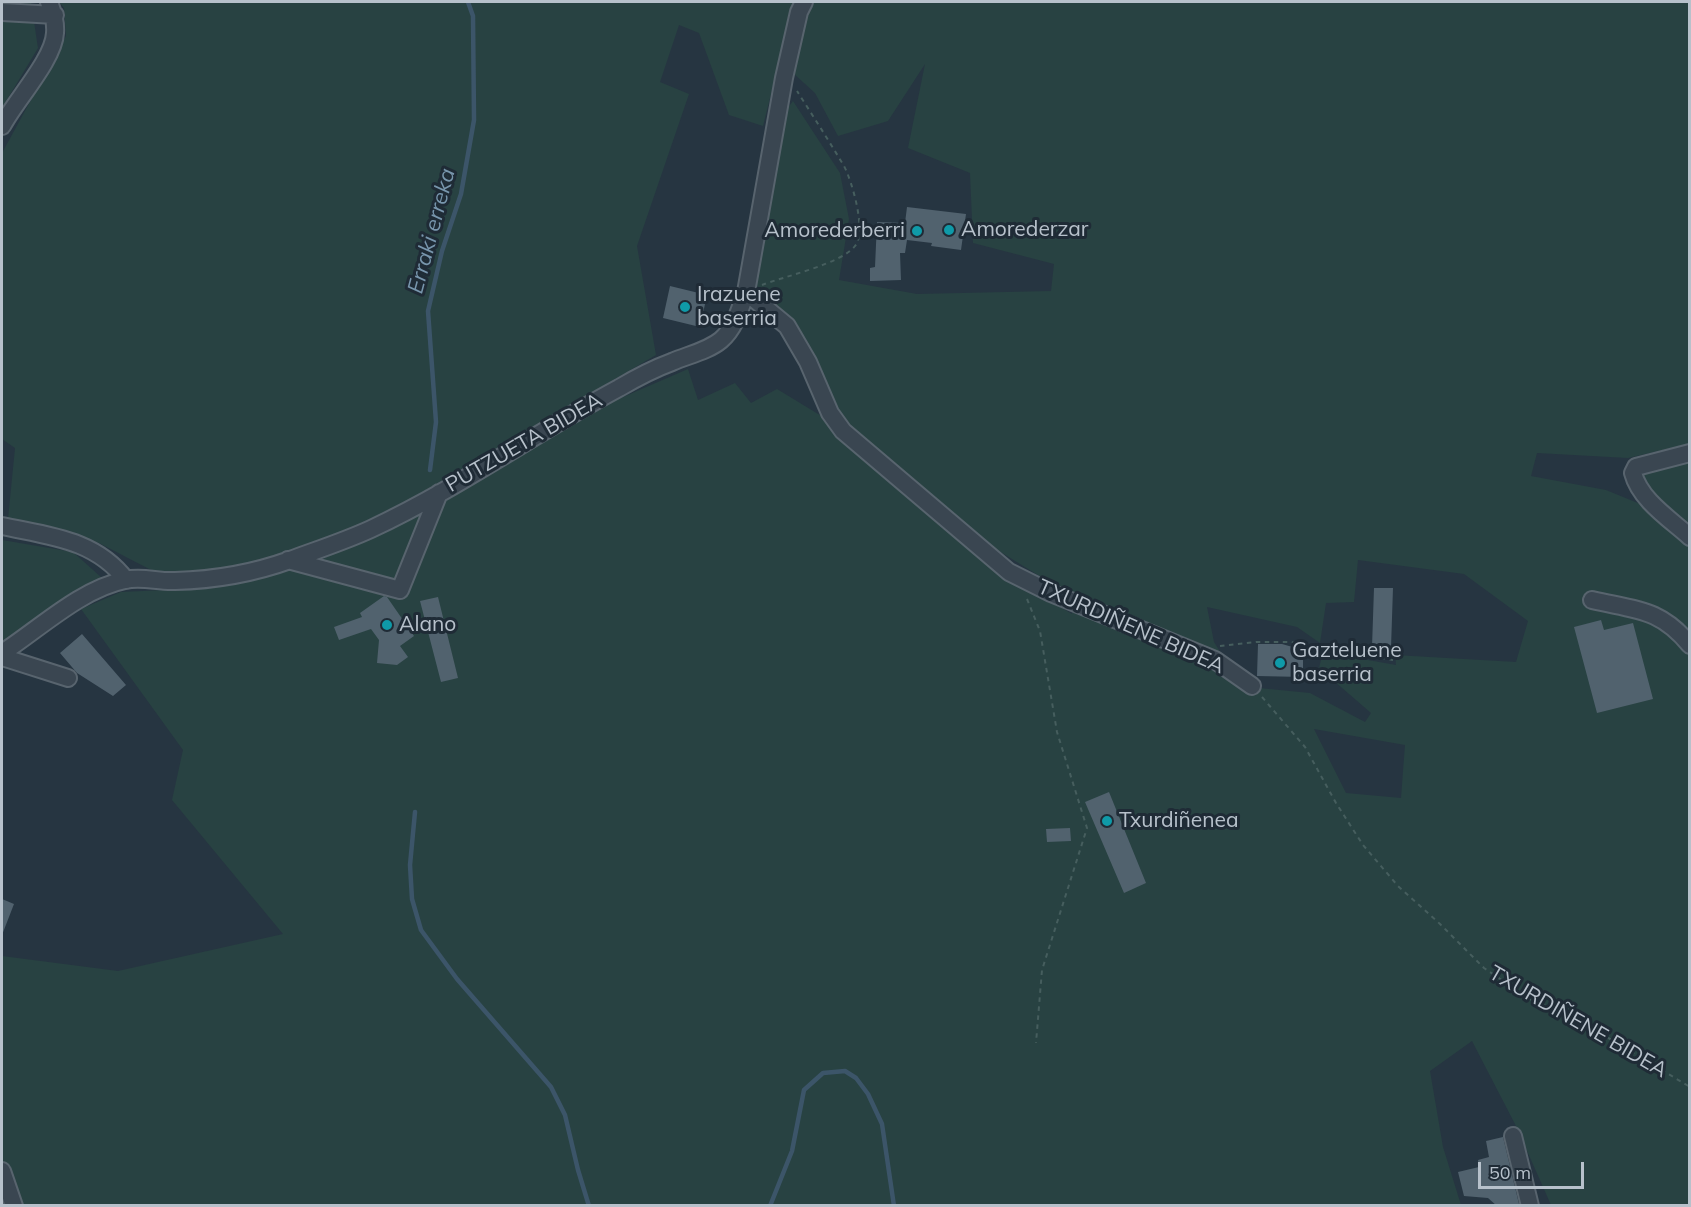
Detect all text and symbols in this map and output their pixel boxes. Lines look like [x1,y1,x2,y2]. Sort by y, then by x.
water label: Erraki erreka [403,166,461,296]
place label: Amorederzar [961,217,1088,243]
place label: Amorederberri [764,218,905,244]
marker: Amorederzar [942,223,956,237]
marker: Amorederberri [910,224,924,238]
place label: Irazuene baserria [697,282,781,332]
marker: Irazuene baserria [678,300,692,314]
street label: PUTZUETA BIDEA [441,388,607,498]
street label: TXURDIÑENE BIDEA [1034,574,1228,680]
place label: Alano [399,612,456,638]
marker: Alano [380,618,394,632]
place label: Gazteluene baserria [1292,638,1402,688]
marker: Gazteluene baserria [1273,656,1287,670]
place label: Txurdiñenea [1119,808,1239,834]
marker: Txurdiñenea [1100,814,1114,828]
street label: TXURDIÑENE BIDEA [1484,961,1672,1083]
scale bar [1481,1150,1588,1188]
text: 50 m [1489,1161,1531,1184]

